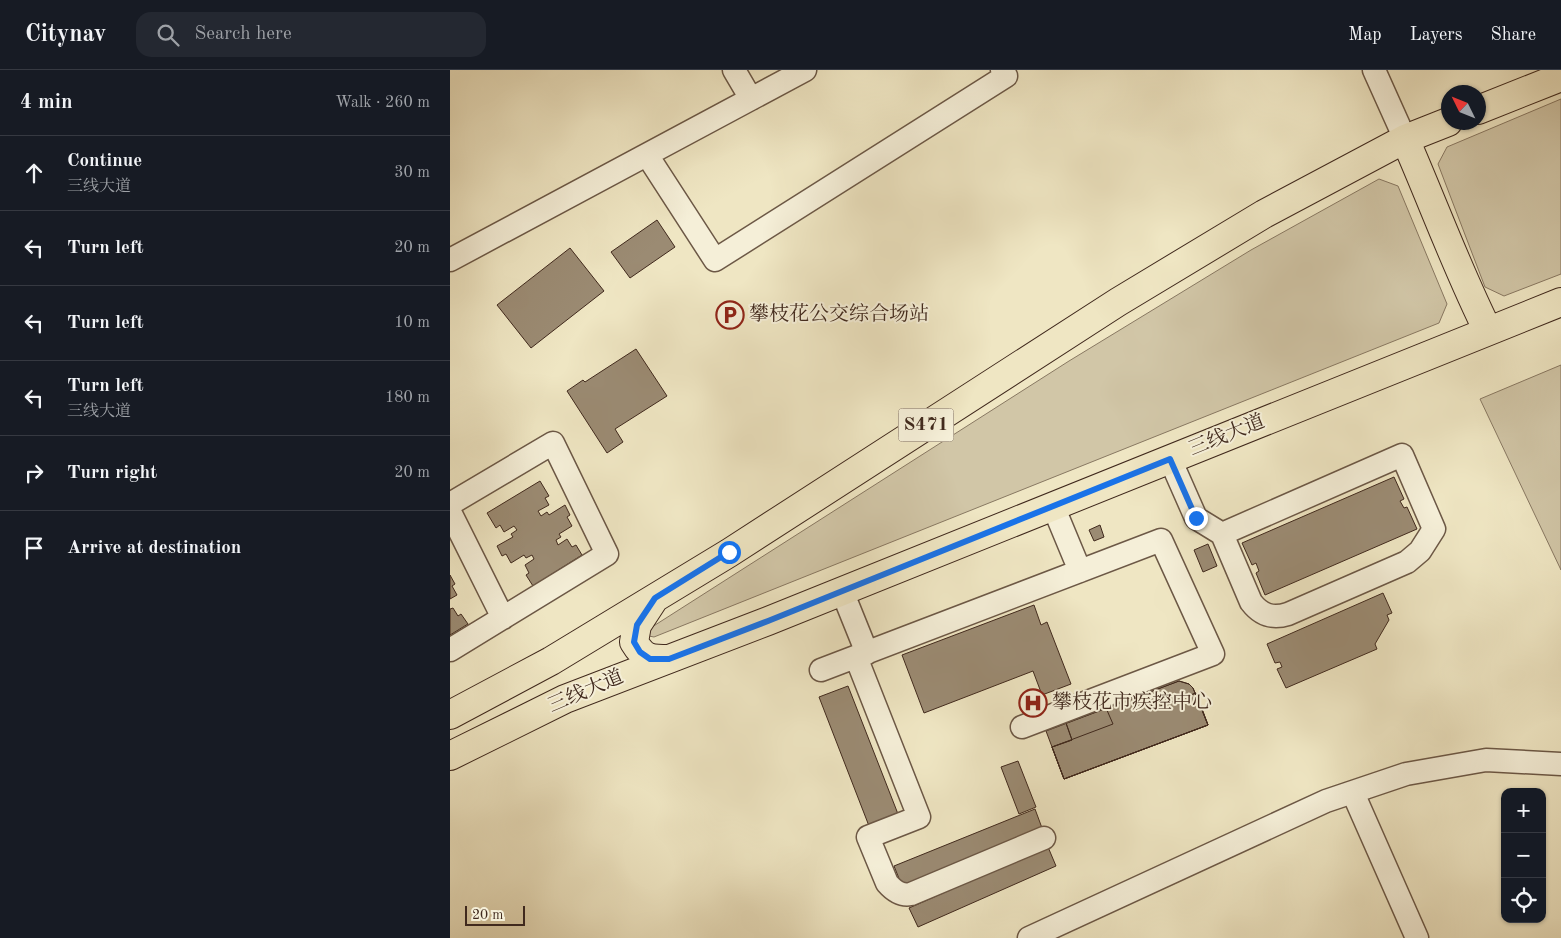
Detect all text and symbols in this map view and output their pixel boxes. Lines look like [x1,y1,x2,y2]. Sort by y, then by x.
search box [136,12,486,57]
icon: search [154,21,182,49]
text: Citynav [25,23,106,47]
text: Search here [194,25,292,44]
text: Map [1348,26,1382,44]
text: Layers [1410,26,1462,44]
text: Share [1490,26,1536,44]
north arrow [1441,85,1486,130]
text: 4 min [20,92,73,113]
text: Walk · 260 m [335,95,430,111]
text: Continue [67,152,142,171]
icon: ahead [20,159,48,187]
text: 30 m [394,165,430,181]
text: 三线大道 [67,179,131,195]
icon: left [20,234,48,262]
text: Turn left [67,239,144,258]
text: 20 m [394,240,430,256]
parking icon: 攀枝花公交综合场站 [715,300,745,330]
place label: 攀枝花公交综合场站 [749,303,929,325]
icon: left [20,309,48,337]
text: Turn left [67,314,144,333]
text: 10 m [394,315,430,331]
text: Turn left [67,377,144,396]
icon: left [20,384,48,412]
text: 180 m [385,390,430,406]
text: 三线大道 [67,404,131,420]
road number: S471 [898,408,954,442]
street label: 三线大道 [1185,410,1268,460]
icon: right [20,459,48,487]
text: Turn right [67,464,157,483]
text: 20 m [394,465,430,481]
route end [1185,507,1208,530]
icon: arrive [20,534,48,562]
text: Arrive at destination [67,539,241,558]
route start [718,541,741,564]
street label: 三线大道 [544,665,627,717]
hospital icon: 攀枝花市疾控中心 [1018,688,1048,718]
place label: 攀枝花市疾控中心 [1052,691,1212,713]
map controls [1501,788,1546,923]
button: + [1501,788,1546,833]
button: − [1501,833,1546,878]
button: locate [1501,878,1546,923]
scale bar [465,903,525,926]
text: 20 m [472,908,503,922]

